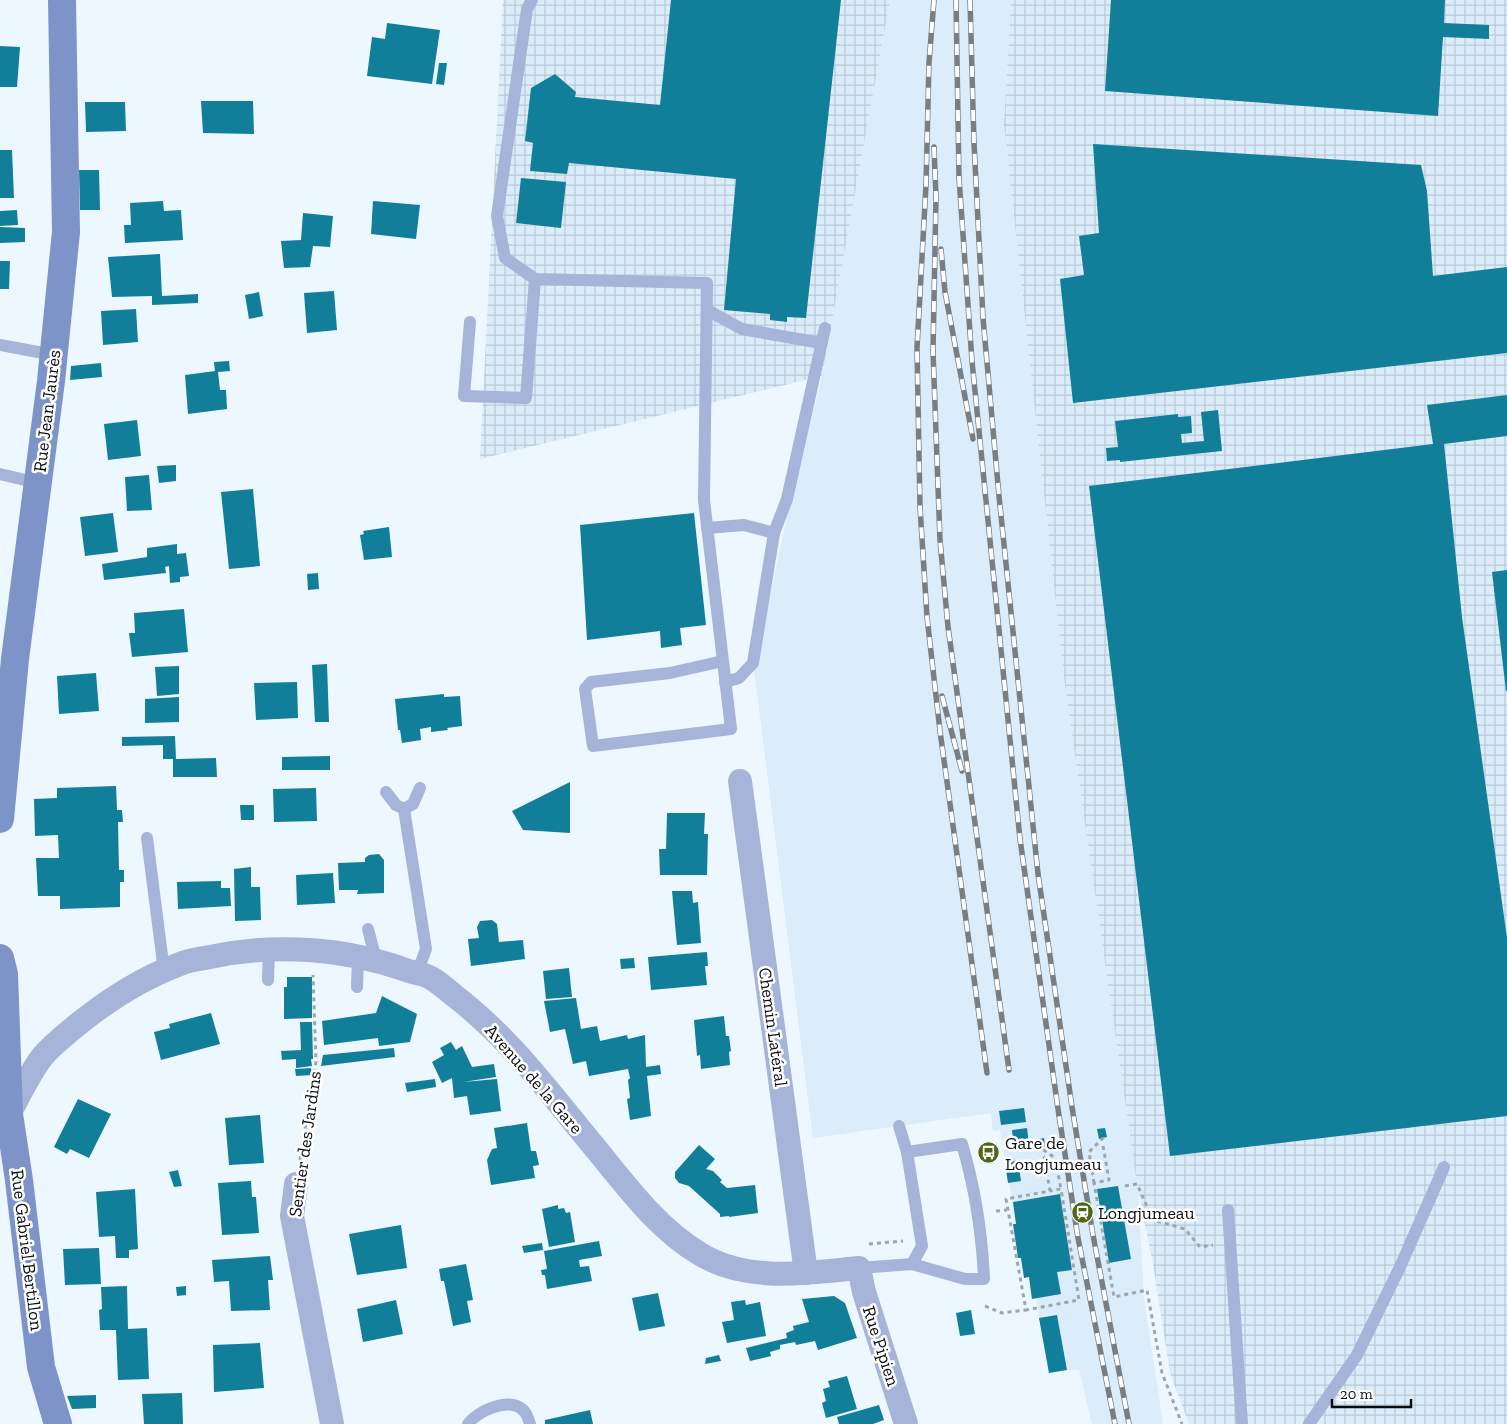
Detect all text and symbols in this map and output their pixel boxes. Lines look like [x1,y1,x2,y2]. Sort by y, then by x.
street label: Rue Jean Jaurès [29,349,65,473]
street label: Chemin Latéral [754,966,792,1088]
street label: Avenue de la Gare [480,1020,588,1138]
street label: Sentier des Jardins [284,1070,326,1218]
place label: Gare de Longjumeau [1005,1132,1102,1175]
bus stop icon: Gare de Longjumeau [977,1141,1001,1165]
street label: Rue Gabriel Bertillon [6,1168,48,1332]
station icon: Longjumeau [1070,1201,1094,1225]
place label: Longjumeau [1098,1202,1195,1224]
street label: Rue Pipien [858,1303,904,1389]
scale bar [1332,1376,1411,1408]
text: 20 m [1340,1385,1373,1403]

